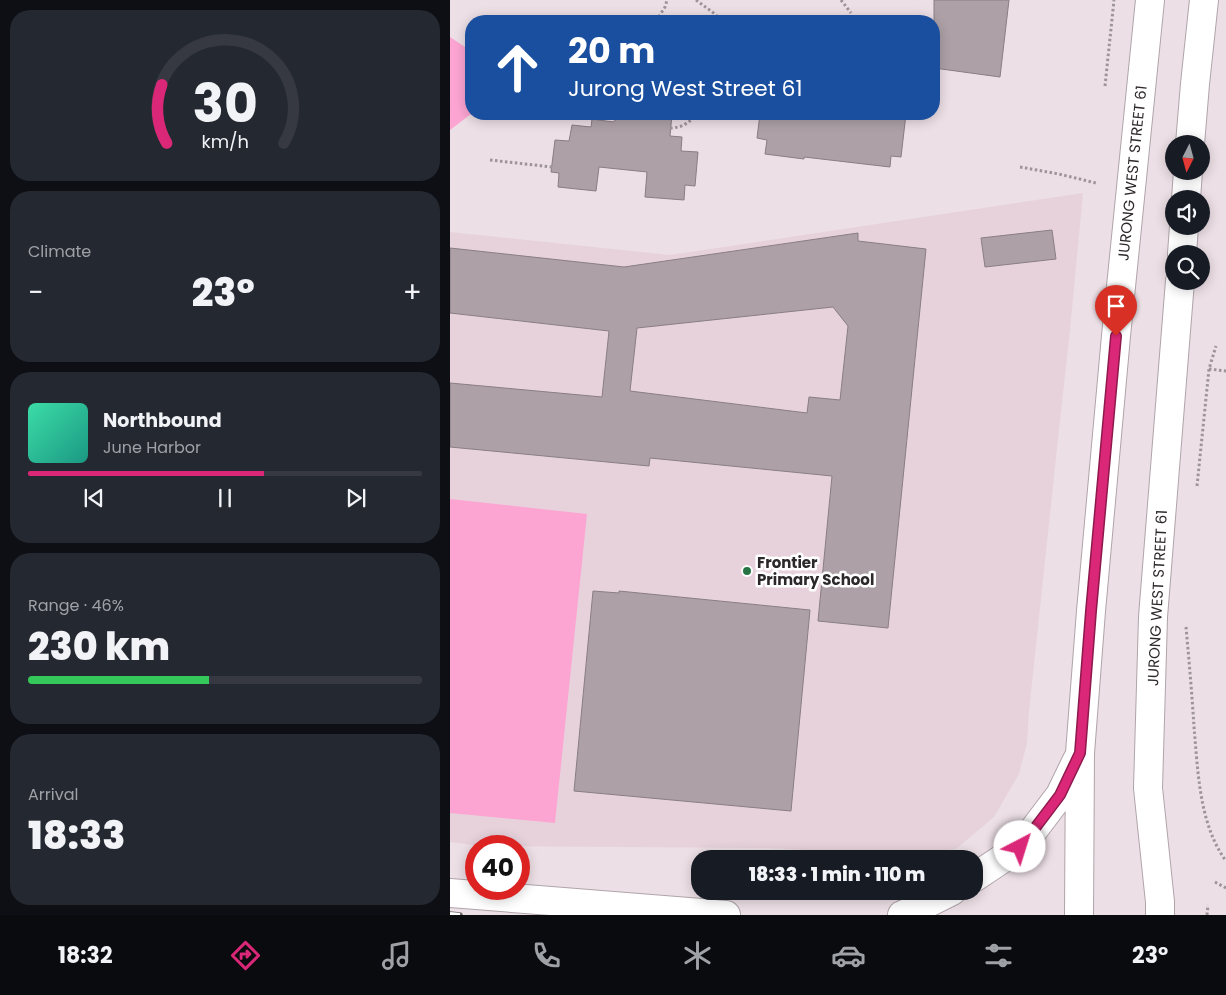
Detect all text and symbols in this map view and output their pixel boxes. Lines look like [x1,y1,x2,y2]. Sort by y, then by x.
text: 20 m [568,26,655,75]
icon: ahead [485,35,550,100]
text: 30 [192,67,258,140]
text: Jurong West Street 61 [568,73,803,104]
street label: JURONG WEST STREET 61 [1112,84,1152,262]
text: km/h [201,129,249,154]
north arrow [1165,135,1210,180]
map controls [1165,135,1210,290]
button: sound [1165,190,1210,235]
text: Climate [28,240,91,263]
button: search [1165,245,1210,290]
text: 23° [192,266,255,319]
text: − [28,273,43,312]
text: + [403,273,422,312]
pin [1095,285,1137,336]
icon: arrive [1102,292,1130,320]
text: Northbound [103,407,222,434]
text: June Harbor [103,436,201,459]
icon: previous [80,484,108,512]
icon: pause [211,484,239,512]
icon: next [342,484,370,512]
street label: JURONG WEST STREET 61 [1142,509,1172,687]
place label: Frontier Primary School [757,552,874,590]
marker: Frontier Primary School [741,565,753,577]
text: Range · 46% [28,594,124,617]
text: 230 km [28,620,170,673]
text: Arrival [28,783,78,806]
text: 18:33 [28,809,125,862]
position arrow [993,820,1045,872]
speed limit sign: 40 [465,835,530,900]
text: 18:33 · 1 min · 110 m [749,861,925,888]
icon: directions [228,938,263,973]
icon: music [379,938,414,973]
icon: phone [529,938,564,973]
icon: climate [680,938,715,973]
icon: car [831,938,866,973]
icon: filters [981,938,1016,973]
text: 18:32 [58,940,112,971]
text: 23° [1132,940,1168,971]

